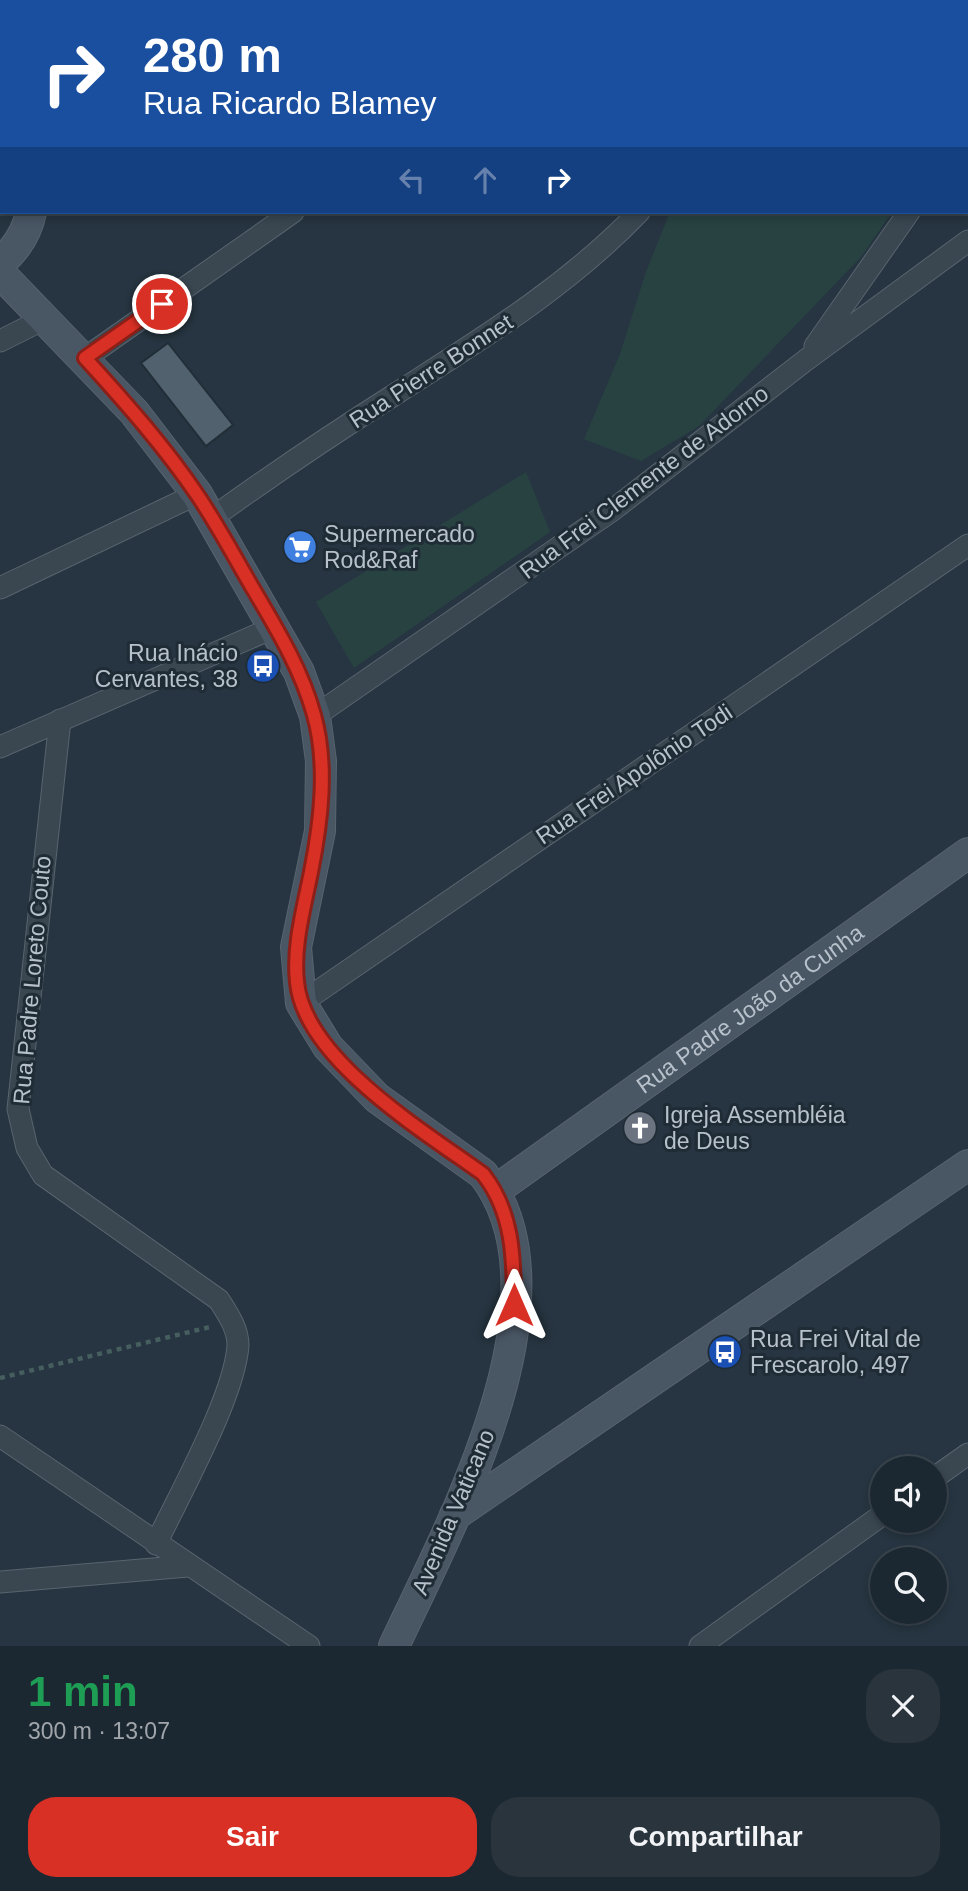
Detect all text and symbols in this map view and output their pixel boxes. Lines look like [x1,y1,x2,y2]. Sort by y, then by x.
icon: right [28,28,119,119]
text: 280 m [143,28,282,82]
text: Rua Ricardo Blamey [143,85,436,121]
icon: left [393,161,431,199]
icon: ahead [466,161,504,199]
icon: right [539,161,577,199]
pin [132,274,192,334]
icon: arrive [143,285,181,323]
street label: Rua Pierre Bonnet [345,308,518,433]
street label: Rua Frei Clemente de Adorno [515,380,773,584]
place label: Supermercado Rod&Raf [324,521,475,573]
supermarket icon: Supermercado Rod&Raf [281,528,319,566]
place label: Rua Inácio Cervantes, 38 [95,640,238,692]
bus stop icon: Rua Inácio Cervantes, 38 [244,647,282,685]
street label: Rua Frei Apolônio Todi [531,699,737,849]
street label: Rua Padre Loreto Couto [8,855,56,1105]
street label: Rua Padre João da Cunha [631,919,869,1098]
place label: Igreja Assembléia de Deus [664,1102,846,1154]
church icon: Igreja Assembléia de Deus [621,1109,659,1147]
position arrow [477,1268,551,1342]
place label: Rua Frei Vital de Frescarolo, 497 [750,1326,921,1378]
bus stop icon: Rua Frei Vital de Frescarolo, 497 [706,1333,744,1371]
street label: Avenida Vaticano [406,1425,500,1599]
map controls [870,1456,947,1624]
button: sound [870,1456,947,1533]
button: search [870,1547,947,1624]
text: 1 min [28,1668,138,1715]
button: close [866,1669,940,1743]
text: 300 m · 13:07 [28,1718,170,1744]
button: Sair [28,1797,477,1877]
button: Compartilhar [491,1797,940,1877]

